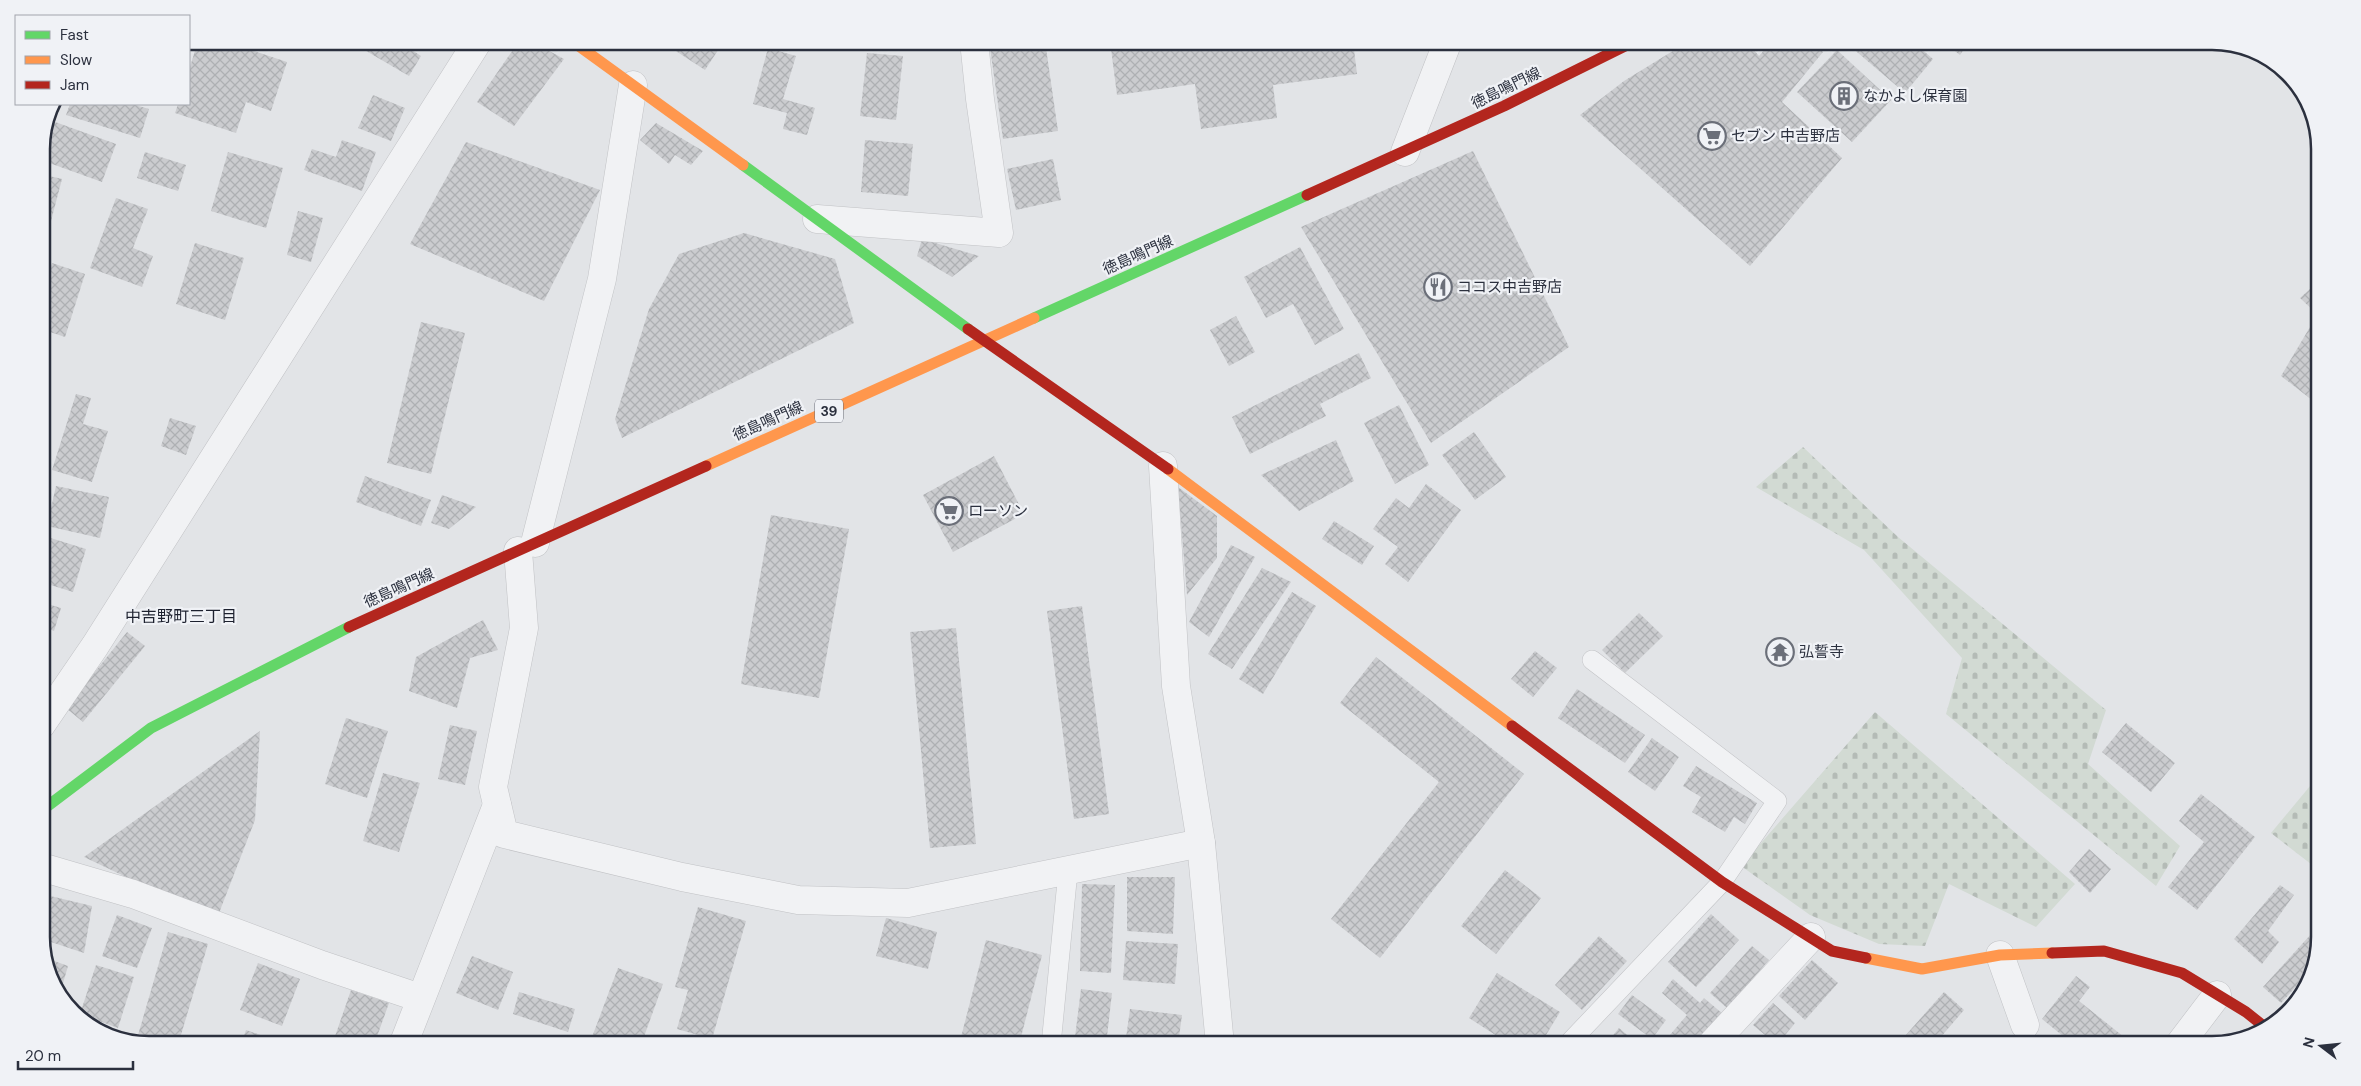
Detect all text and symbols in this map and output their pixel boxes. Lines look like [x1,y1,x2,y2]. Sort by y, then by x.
legend [15,15,190,105]
text: Fast [60,25,89,45]
text: Slow [60,50,93,70]
street label: 徳島鳴門線 [1468,63,1544,113]
text: Jam [60,75,89,95]
building icon: なかよし保育園 [1829,81,1859,111]
place label: なかよし保育園 [1863,86,1967,106]
supermarket icon: セブン 中吉野店 [1697,121,1727,151]
place label: セブン 中吉野店 [1731,126,1840,146]
street label: 徳島鳴門線 [1100,231,1176,279]
restaurant icon: ココス中吉野店 [1423,272,1453,302]
place label: ココス中吉野店 [1457,277,1562,297]
street label: 徳島鳴門線 [730,397,806,445]
road number: 39 [815,400,843,422]
supermarket icon: ローソン [934,496,964,526]
place label: ローソン [968,501,1028,521]
street label: 徳島鳴門線 [361,564,437,612]
district label: 中吉野町三丁目 [125,606,237,627]
temple icon: 弘誓寺 [1765,637,1795,667]
place label: 弘誓寺 [1799,642,1844,662]
north arrow [2296,1021,2346,1071]
text: N [2298,1035,2319,1050]
scale bar [18,1038,132,1070]
text: 20 m [25,1046,61,1066]

